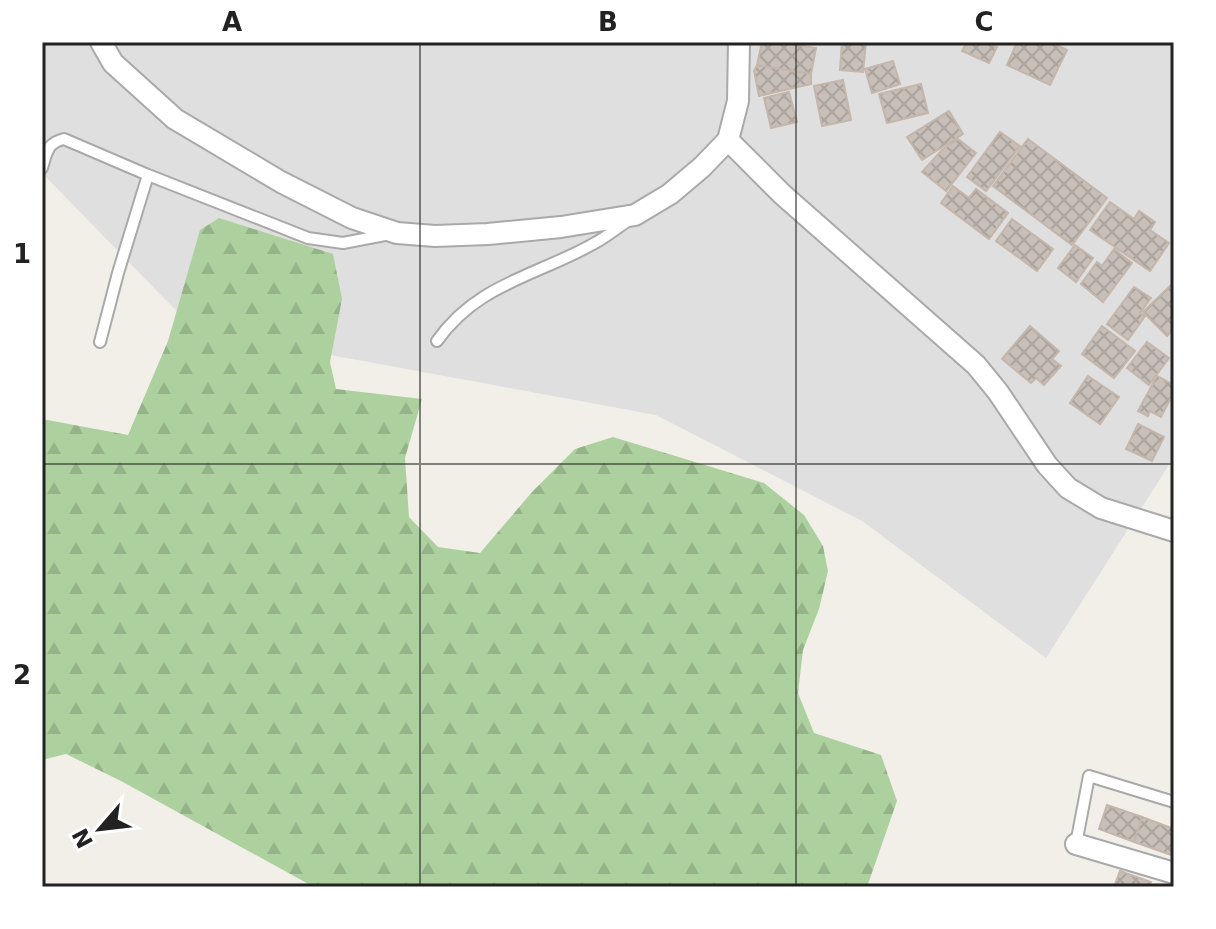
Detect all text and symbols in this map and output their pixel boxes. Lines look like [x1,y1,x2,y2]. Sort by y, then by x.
text: A [222,7,242,37]
text: B [598,7,618,37]
text: C [974,7,994,37]
text: 1 [13,239,31,269]
text: 2 [13,660,31,690]
north arrow [60,789,140,869]
text: N [67,824,98,852]

